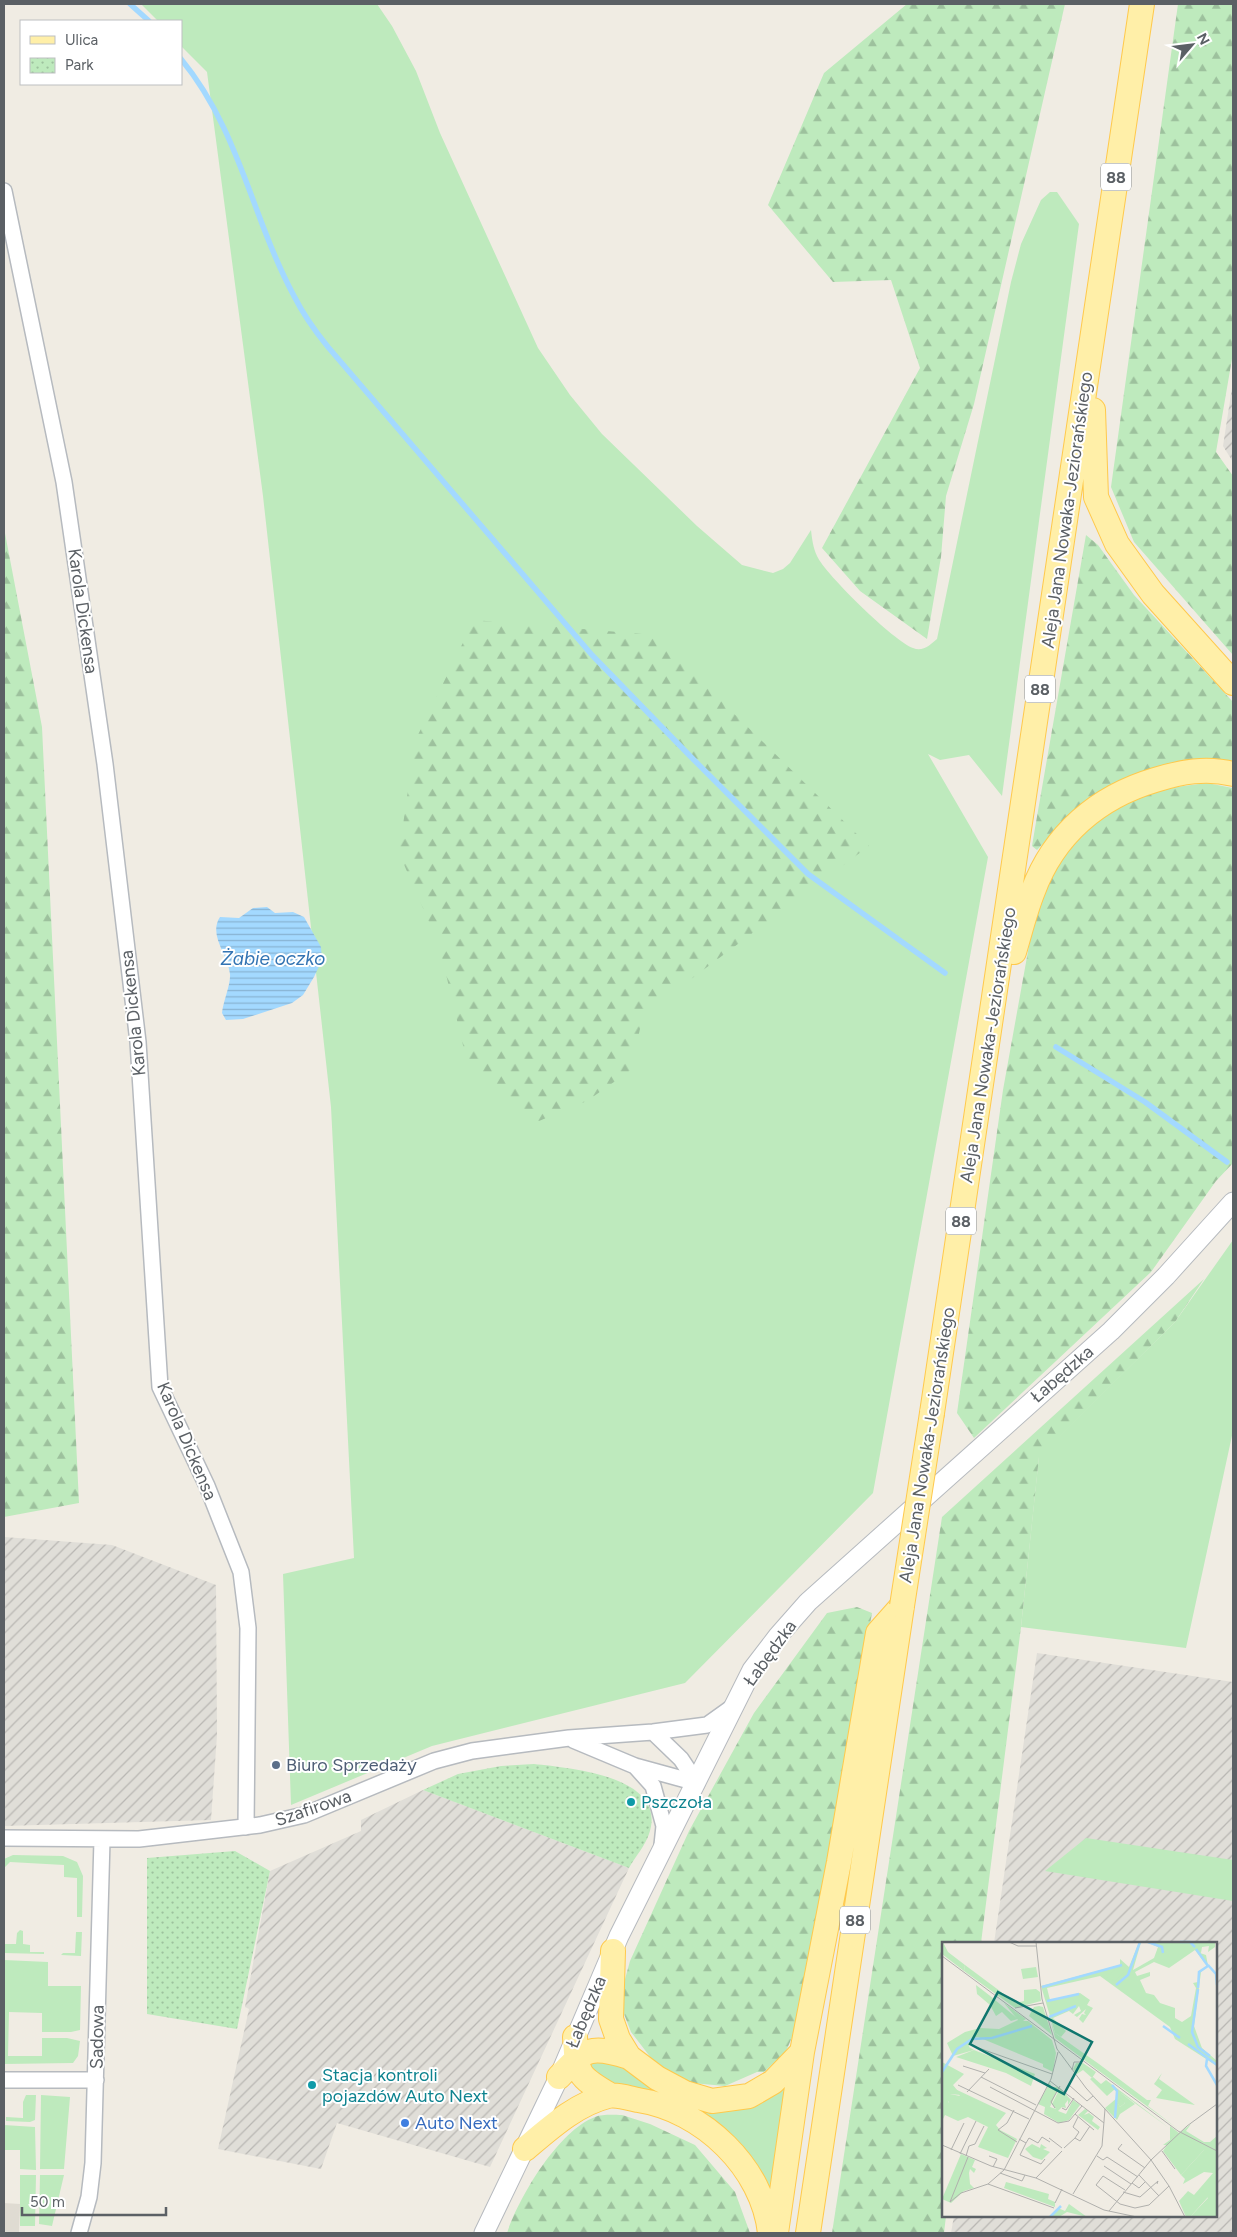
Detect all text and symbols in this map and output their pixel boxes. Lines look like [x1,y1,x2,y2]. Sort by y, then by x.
legend [20,20,182,85]
north arrow [1167,20,1217,70]
text: N [1193,30,1213,48]
text: Ulica [65,31,98,49]
text: Park [65,56,94,74]
road number: 88 [1101,163,1131,190]
street label: Aleja Jana Nowaka-Jeziorańskiego [1037,370,1097,650]
street label: Karola Dickensa [63,547,103,675]
road number: 88 [1025,676,1055,702]
street label: Aleja Jana Nowaka-Jeziorańskiego [955,906,1021,1184]
water label: Żabie oczko [221,947,325,970]
street label: Karola Dickensa [115,949,151,1077]
road number: 88 [946,1208,976,1234]
street label: Aleja Jana Nowaka-Jeziorańskiego [894,1306,960,1584]
street label: Łabędzka [1026,1341,1098,1407]
street label: Karola Dickensa [152,1379,222,1503]
street label: Łabędzka [739,1616,801,1690]
place label: Biuro Sprzedaży [286,1754,417,1776]
marker: Biuro Sprzedaży [270,1759,282,1771]
street label: Szafirowa [272,1785,354,1831]
place label: Pszczoła [641,1791,712,1813]
marker: Pszczoła [625,1796,637,1808]
road number: 88 [840,1906,870,1934]
inset map [942,1942,1217,2217]
street label: Łabędzka [561,1973,611,2051]
street label: Sadowa [85,2005,109,2069]
place label: Stacja kontroli pojazdów Auto Next [322,2064,488,2107]
marker: Stacja kontroli pojazdów Auto Next [306,2079,318,2091]
place label: Auto Next [415,2112,498,2134]
marker: Auto Next [399,2117,411,2129]
scale bar [22,2184,166,2216]
text: 50 m [30,2193,65,2211]

